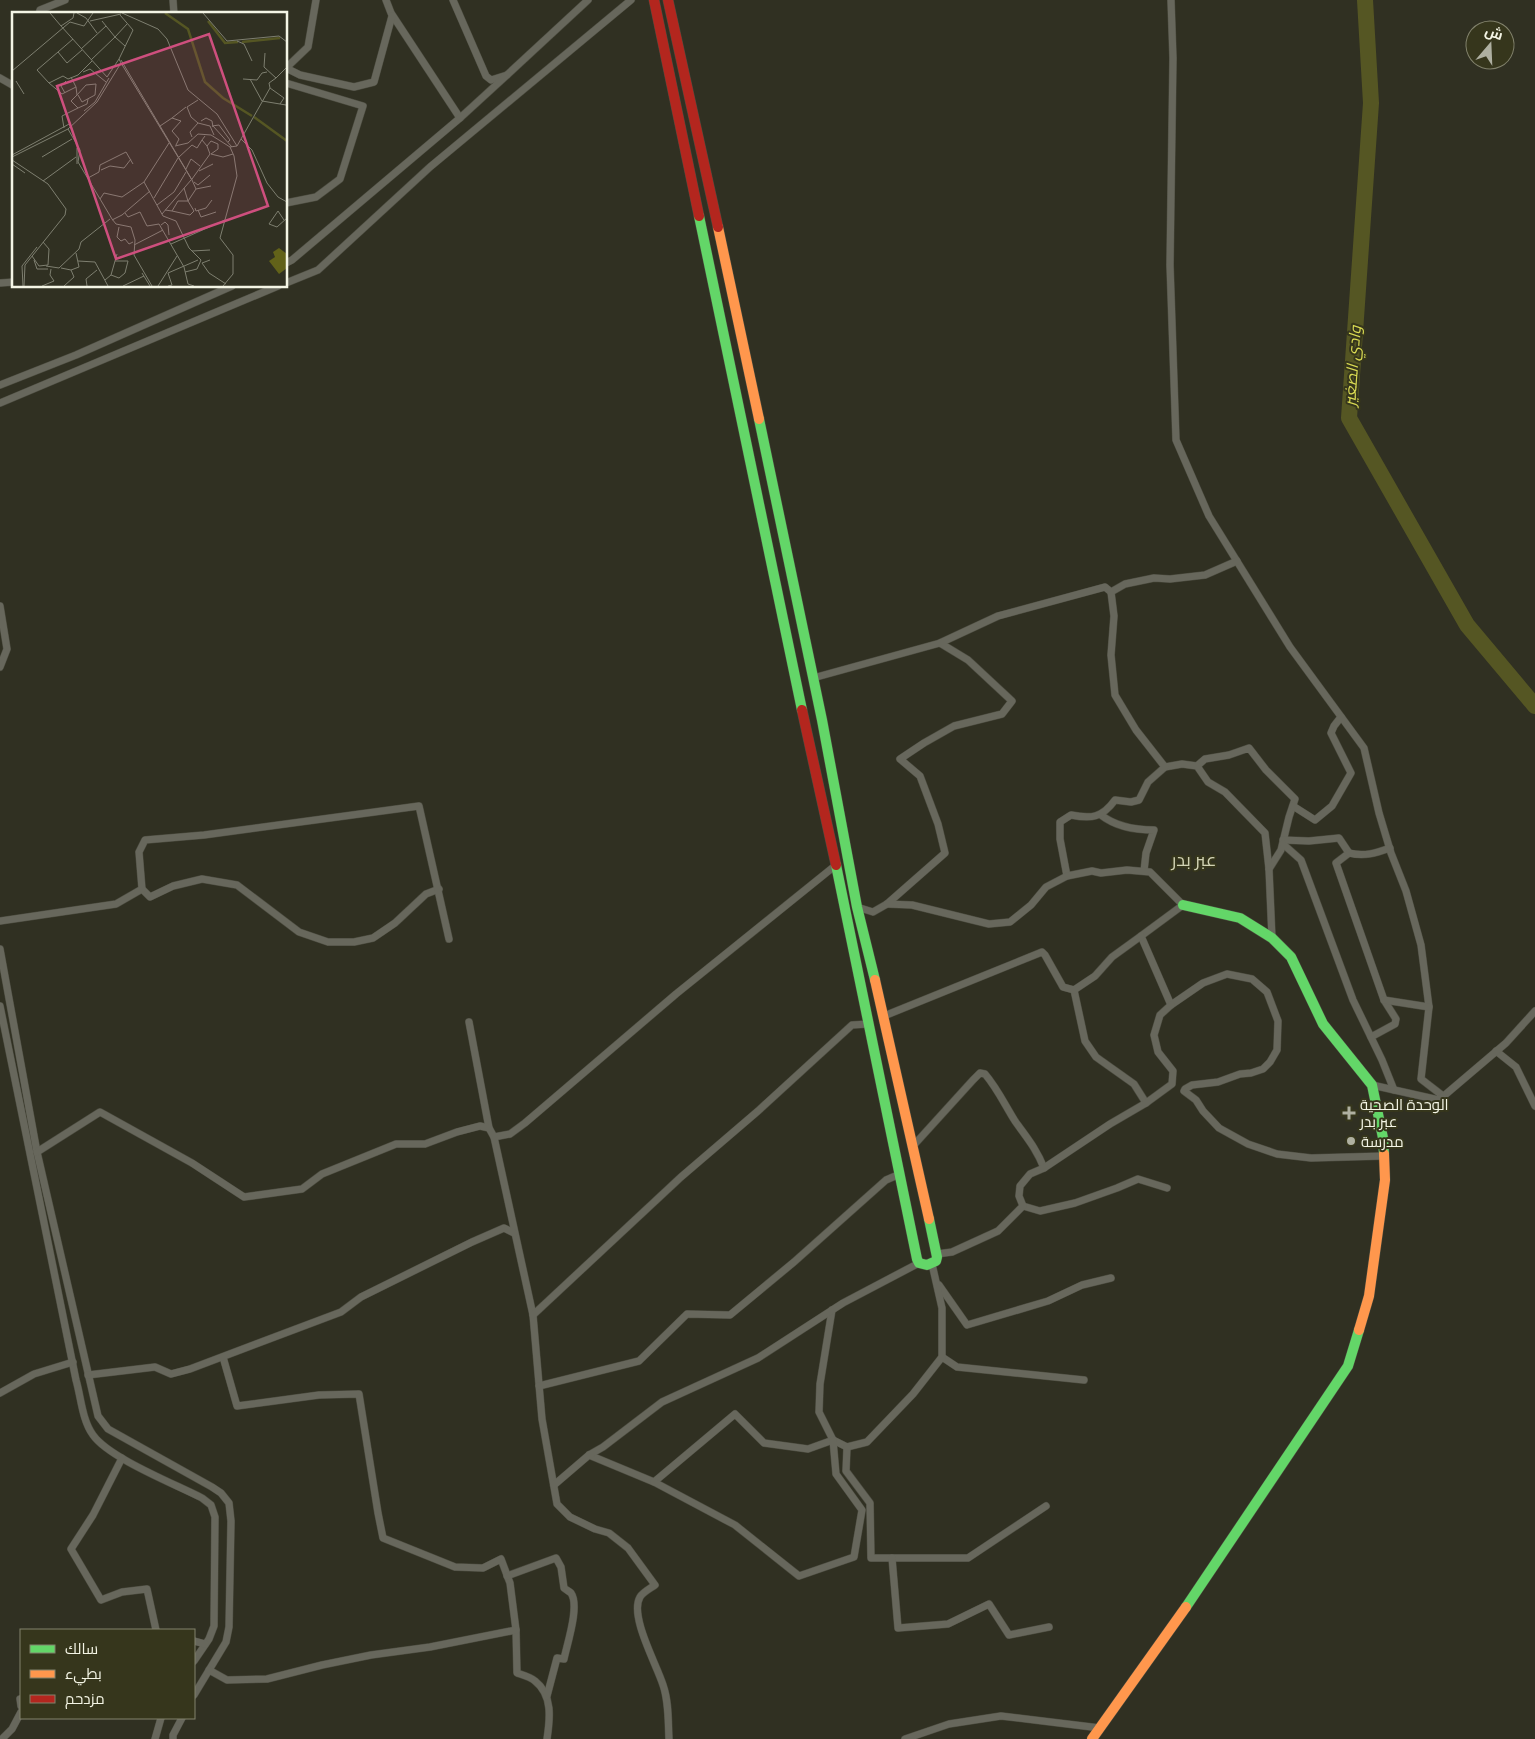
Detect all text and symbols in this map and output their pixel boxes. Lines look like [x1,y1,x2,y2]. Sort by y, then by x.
inset map [12,12,288,288]
north arrow [1465,20,1515,70]
text: ش [1483,21,1506,44]
water label: وادي الصغير [1339,324,1368,409]
district label: عبر بدر [1171,848,1216,871]
place label: الوحدة الصحية عبر بدر [1359,1095,1449,1131]
marker: الوحدة الصحية عبر بدر [1342,1106,1356,1120]
place label: مدرسة [1361,1132,1404,1151]
marker: مدرسة [1345,1135,1357,1147]
legend [20,1629,195,1719]
text: سالك [65,1639,98,1658]
text: بطيء [65,1664,102,1686]
text: مزدحم [65,1689,105,1709]

